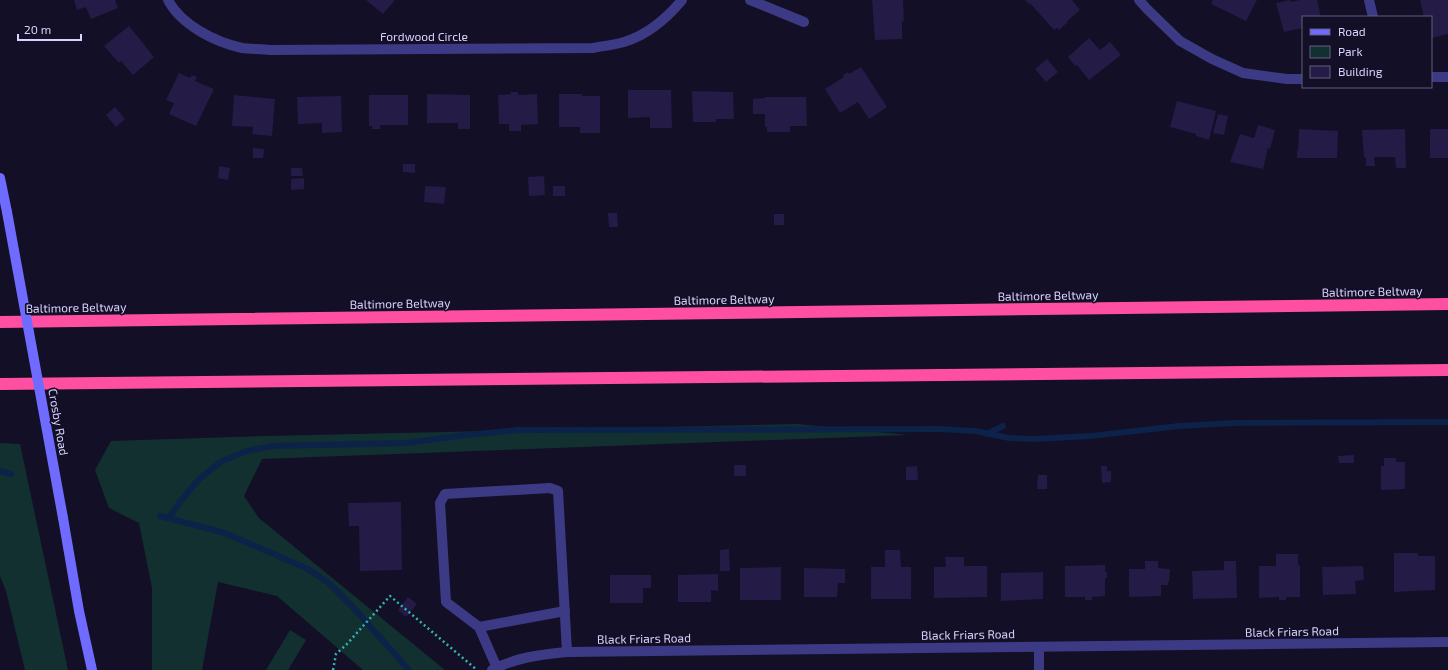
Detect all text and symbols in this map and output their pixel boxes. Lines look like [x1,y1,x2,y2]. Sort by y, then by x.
scale bar [18,16,81,42]
legend [1302,16,1432,88]
text: 20 m [24,22,51,36]
text: Road [1338,24,1366,38]
street label: Fordwood Circle [380,29,468,43]
text: Park [1338,44,1363,58]
text: Building [1338,64,1383,78]
street label: Baltimore Beltway [1321,283,1423,299]
street label: Baltimore Beltway [997,287,1099,303]
street label: Baltimore Beltway [673,291,775,307]
street label: Baltimore Beltway [349,295,451,311]
street label: Baltimore Beltway [25,299,127,315]
street label: Crosby Road [46,388,72,456]
street label: Black Friars Road [1245,623,1339,639]
street label: Black Friars Road [921,626,1015,642]
street label: Black Friars Road [597,630,691,646]

